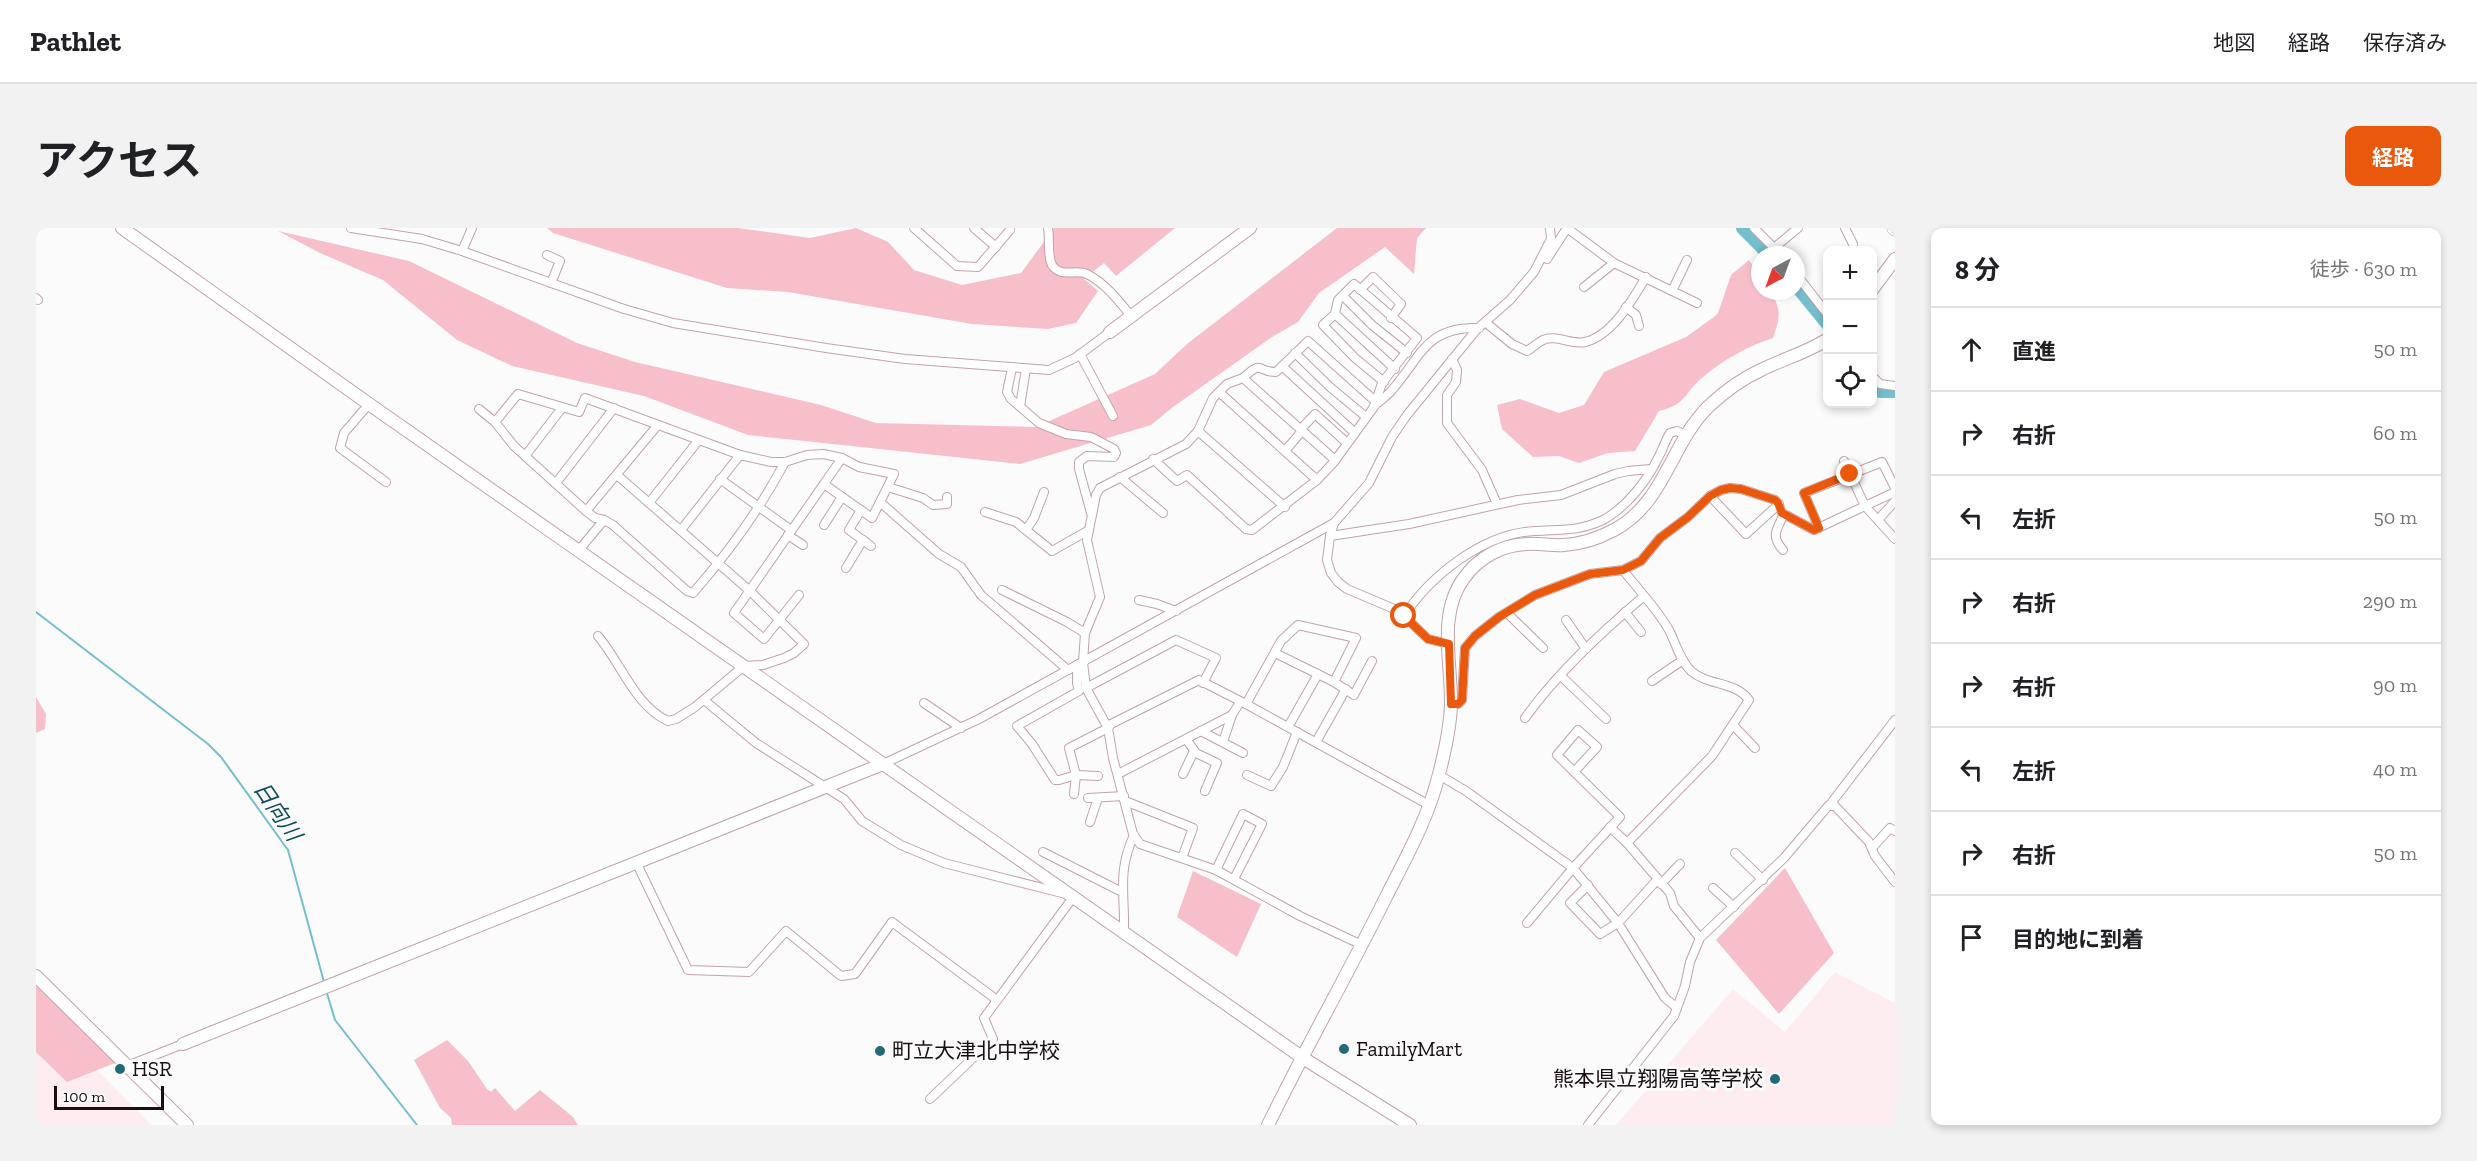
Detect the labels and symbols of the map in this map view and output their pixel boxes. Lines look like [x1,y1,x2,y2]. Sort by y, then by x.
north arrow [1751,246,1805,300]
route end [1836,460,1862,486]
route start [1390,602,1416,628]
water label: 日向川 [248,776,308,848]
place label: FamilyMart [1356,1036,1462,1061]
place label: 町立大津北中学校 [892,1038,1060,1063]
marker: FamilyMart [1337,1042,1351,1056]
marker: 町立大津北中学校 [873,1044,887,1058]
place label: HSR [132,1056,172,1081]
marker: HSR [113,1062,127,1076]
place label: 熊本県立翔陽高等学校 [1553,1066,1763,1091]
marker: 熊本県立翔陽高等学校 [1768,1072,1782,1086]
scale bar [54,1083,164,1110]

